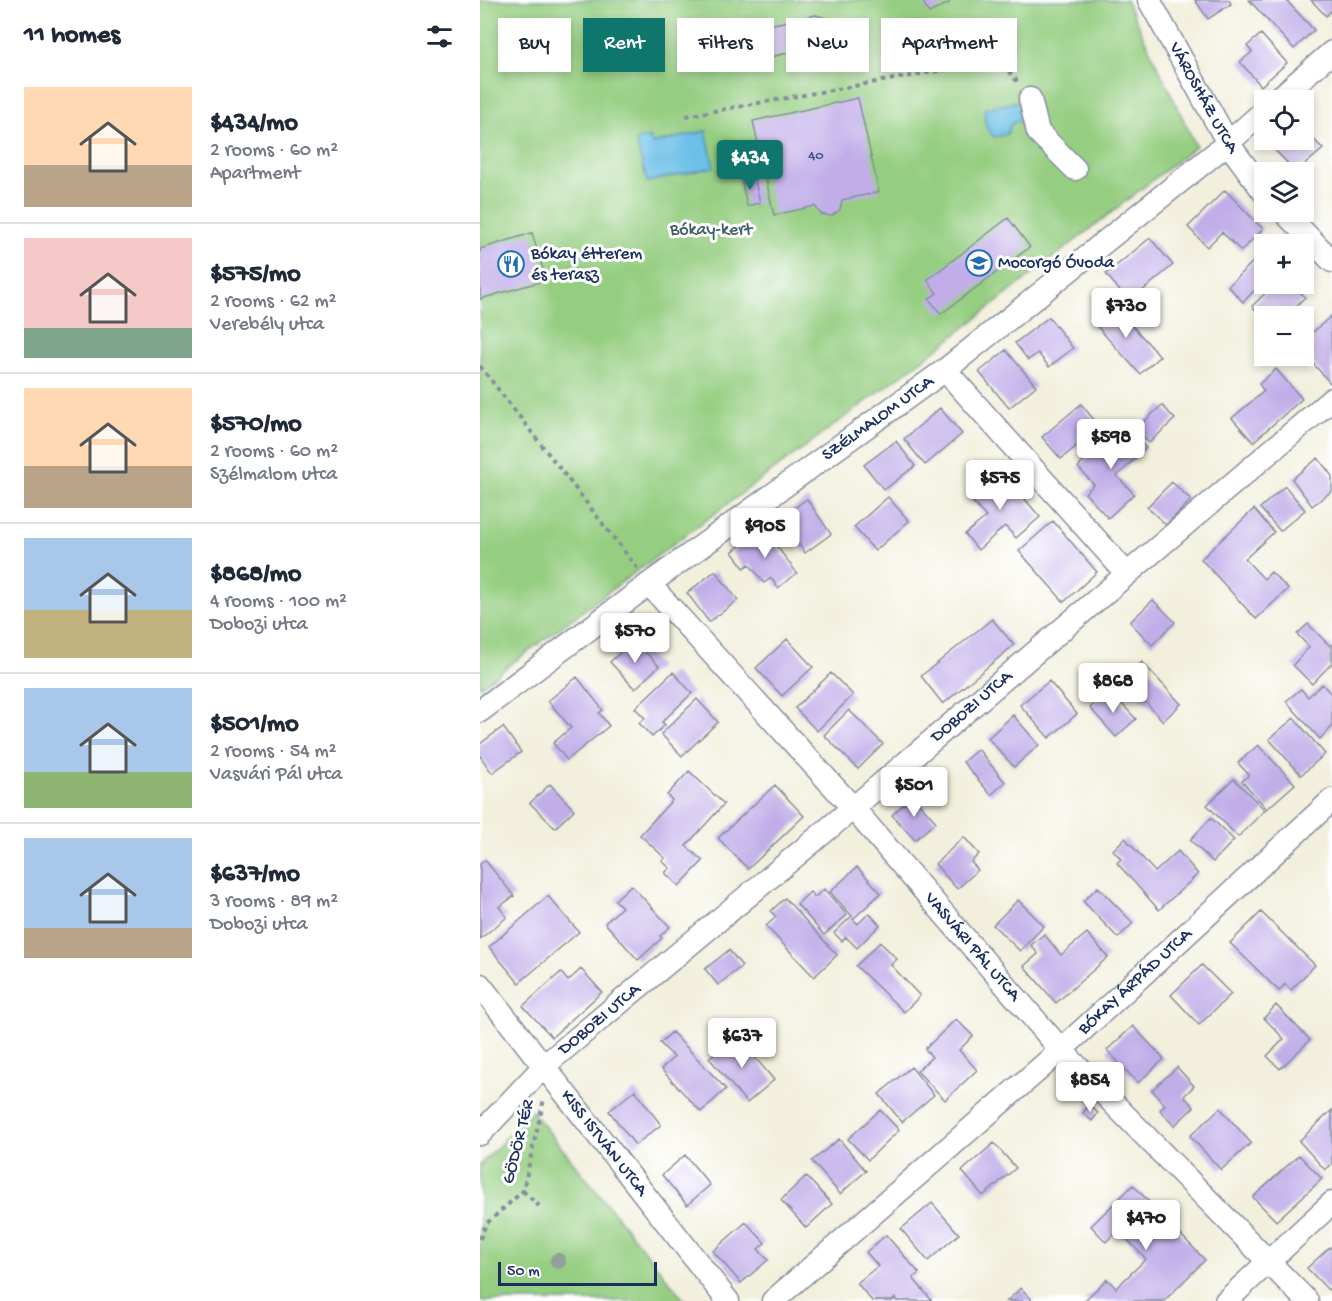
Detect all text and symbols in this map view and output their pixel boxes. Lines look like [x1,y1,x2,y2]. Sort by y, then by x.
chip: Buy [498,18,571,72]
chip: Rent [583,18,665,72]
chip: Filters [677,18,774,72]
chip: New [786,18,869,72]
chip: Apartment [881,18,1017,72]
icon: filters [423,20,456,53]
text: 11 homes [24,21,120,52]
street label: VÁROSHÁZ UTCA [1164,38,1244,159]
map controls [1254,90,1314,366]
button: locate [1254,90,1314,150]
text: $434/mo [210,109,298,140]
icon: home [72,111,144,183]
text: 2 rooms · 60 m² [210,140,338,163]
pin: $434 [714,140,786,191]
house number: 40 [808,147,824,165]
text: $434 [731,148,769,171]
button: layers [1254,162,1314,222]
text: Apartment [210,163,300,186]
park label: Bókay-kert [669,220,754,241]
button: + [1254,234,1314,294]
place label: Bókay étterem és terasz [530,244,643,286]
school or university icon: Mocorgó Óvoda [964,248,994,278]
restaurant icon: Bókay étterem és terasz [496,249,526,279]
place label: Mocorgó Óvoda [998,253,1115,274]
text: $575/mo [210,260,301,291]
icon: home [72,262,144,334]
pin: $730 [1090,288,1162,339]
text: 2 rooms · 62 m² [210,291,337,314]
text: $730 [1105,296,1147,319]
button: − [1254,306,1314,366]
text: Verebély utca [210,314,324,337]
street label: SZÉLMALOM UTCA [818,370,939,466]
text: $570/mo [210,410,302,441]
icon: home [72,412,144,484]
pin: $598 [1075,419,1147,470]
text: $598 [1091,427,1131,450]
text: 2 rooms · 60 m² [210,441,338,464]
pin: $575 [964,460,1036,511]
text: Szélmalom utca [210,464,337,487]
text: $575 [980,468,1020,491]
pin: $905 [729,508,801,559]
text: $905 [745,516,785,539]
text: $868/mo [210,560,302,591]
icon: home [72,562,144,634]
text: 4 rooms · 100 m² [210,591,347,614]
pin: $570 [599,613,671,664]
text: Dobozi utca [210,614,308,637]
text: $570 [614,621,656,644]
pin: $868 [1077,663,1149,714]
street label: DOBOZI UTCA [926,665,1018,748]
text: $868 [1092,671,1134,694]
text: $501/mo [210,710,299,741]
icon: home [72,712,144,784]
text: 2 rooms · 54 m² [210,741,337,764]
text: Vasvári Pál utca [210,764,342,787]
pin: $501 [878,767,950,818]
text: $501 [895,775,933,798]
text: $637/mo [210,860,300,891]
icon: home [72,862,144,934]
street label: VASVÁRI PÁL UTCA [919,887,1026,1007]
text: 3 rooms · 89 m² [210,891,338,914]
text: Dobozi utca [210,914,308,937]
street label: BÓKAY ÁRPÁD UTCA [1073,923,1198,1040]
street label: DOBOZI UTCA [554,978,646,1060]
pin: $637 [706,1018,778,1069]
text: $637 [722,1026,762,1049]
pin: $854 [1054,1062,1126,1113]
text: $854 [1070,1070,1110,1093]
street label: KISS ISTVÁN UTCA [556,1086,653,1202]
street label: GÖDÖR TÉR [498,1097,540,1186]
pin: $470 [1110,1200,1182,1251]
text: $470 [1126,1208,1166,1231]
scale bar [498,1259,657,1286]
text: 50 m [507,1263,540,1282]

